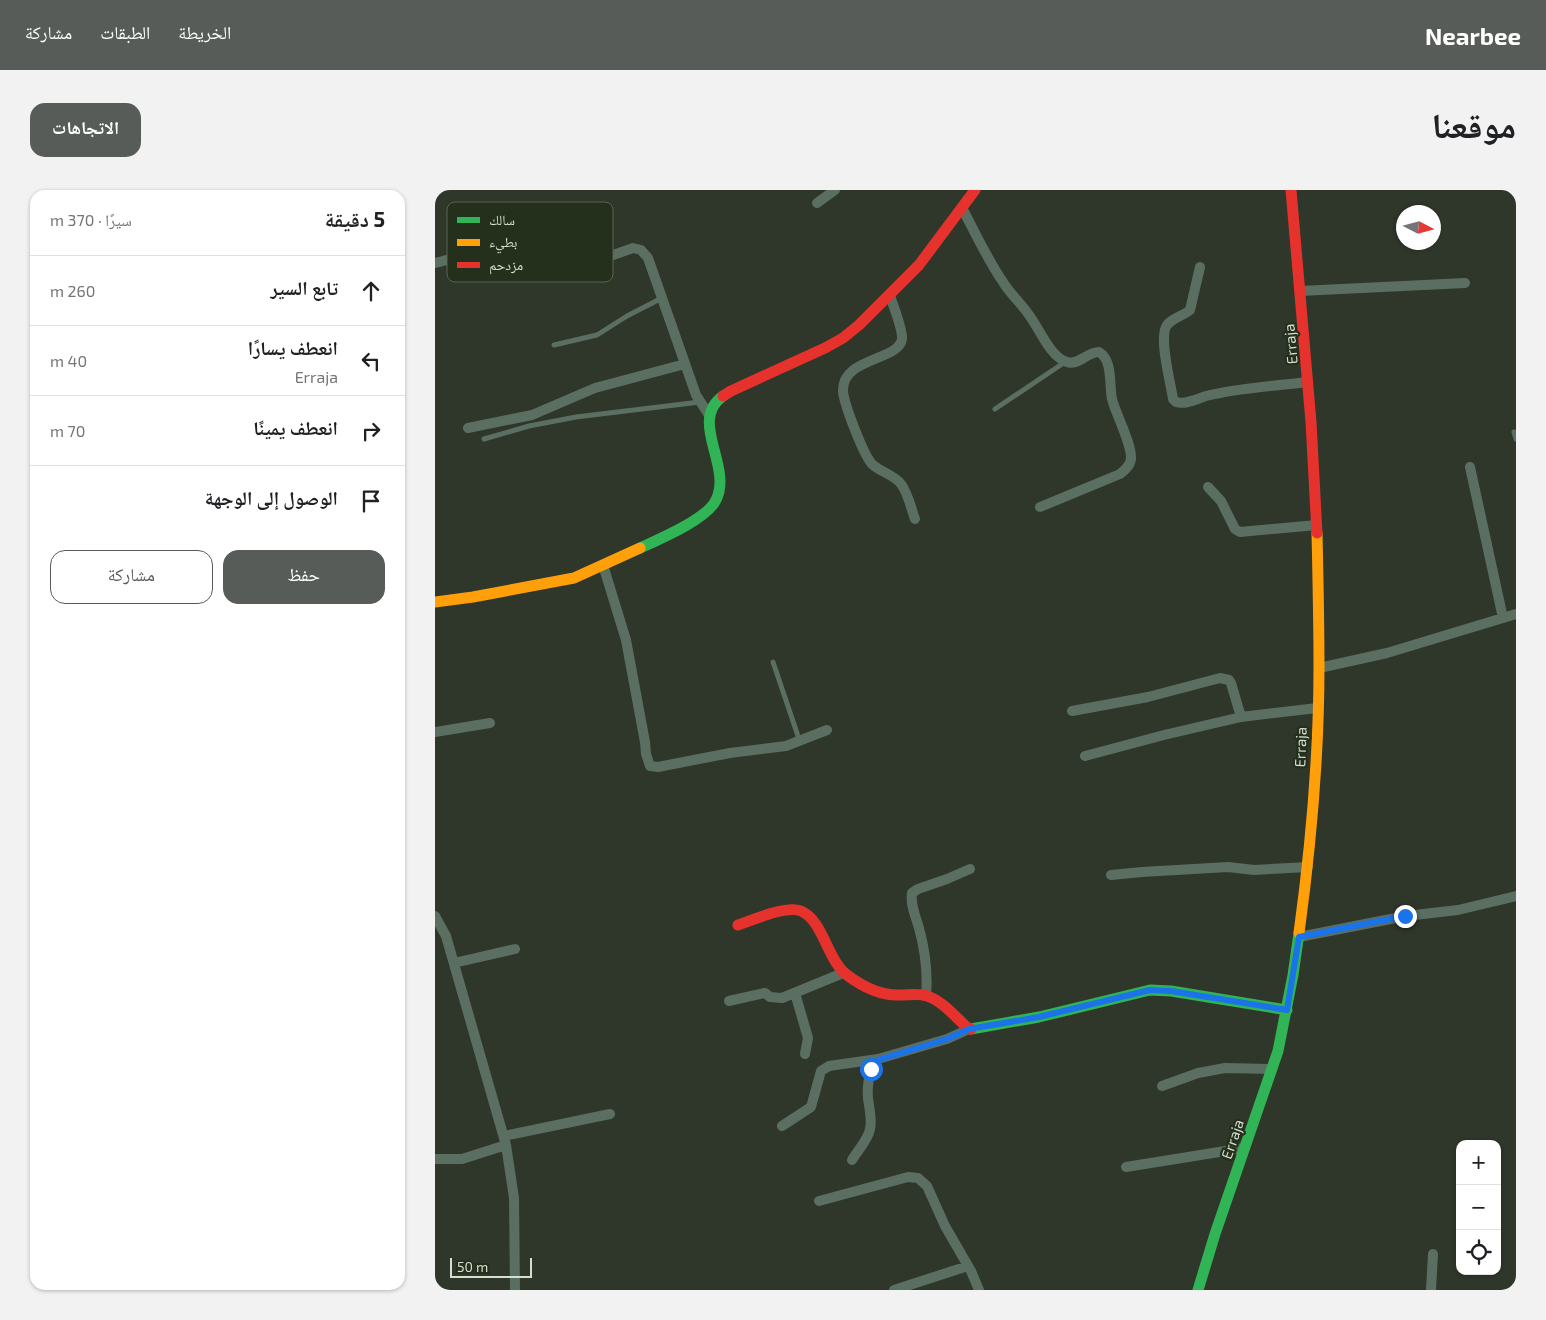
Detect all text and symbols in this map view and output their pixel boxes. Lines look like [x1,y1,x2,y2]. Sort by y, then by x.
text: مشاركة [25,21,72,43]
text: الطبقات [100,21,150,43]
text: الخريطة [178,21,231,43]
text: Nearbee [1425,21,1521,50]
button: الاتجاهات [30,103,141,157]
text: موقعنا [1431,103,1516,145]
legend [447,202,613,282]
north arrow [1396,205,1441,250]
text: 5 دقيقة [325,206,385,231]
text: سيرًا · 370 m [50,210,132,229]
text: سالك [489,211,515,228]
text: بطيء [489,233,518,254]
text: مزدحم [489,256,523,275]
text: تابع السير [271,276,338,299]
icon: ahead [357,277,385,305]
text: 260 m [50,281,95,300]
street label: Erraja [1279,323,1302,365]
text: انعطف يسارًا [248,336,338,359]
icon: left [357,347,385,375]
text: 40 m [50,351,87,370]
text: Erraja [295,367,338,386]
text: انعطف يمينًا [253,416,338,439]
icon: right [357,417,385,445]
text: 70 m [50,421,85,440]
text: الوصول إلى الوجهة [205,486,338,509]
icon: arrive [357,487,385,515]
button: مشاركة [50,550,213,604]
button: حفظ [223,550,385,604]
street label: Erraja [1290,726,1311,768]
route end [1394,905,1417,928]
route start [860,1058,883,1081]
street label: Erraja [1217,1117,1248,1161]
map controls [1456,1140,1501,1275]
button: + [1456,1140,1501,1185]
button: − [1456,1185,1501,1230]
button: locate [1456,1230,1501,1275]
scale bar [450,1255,533,1278]
text: 50 m [457,1258,488,1275]

